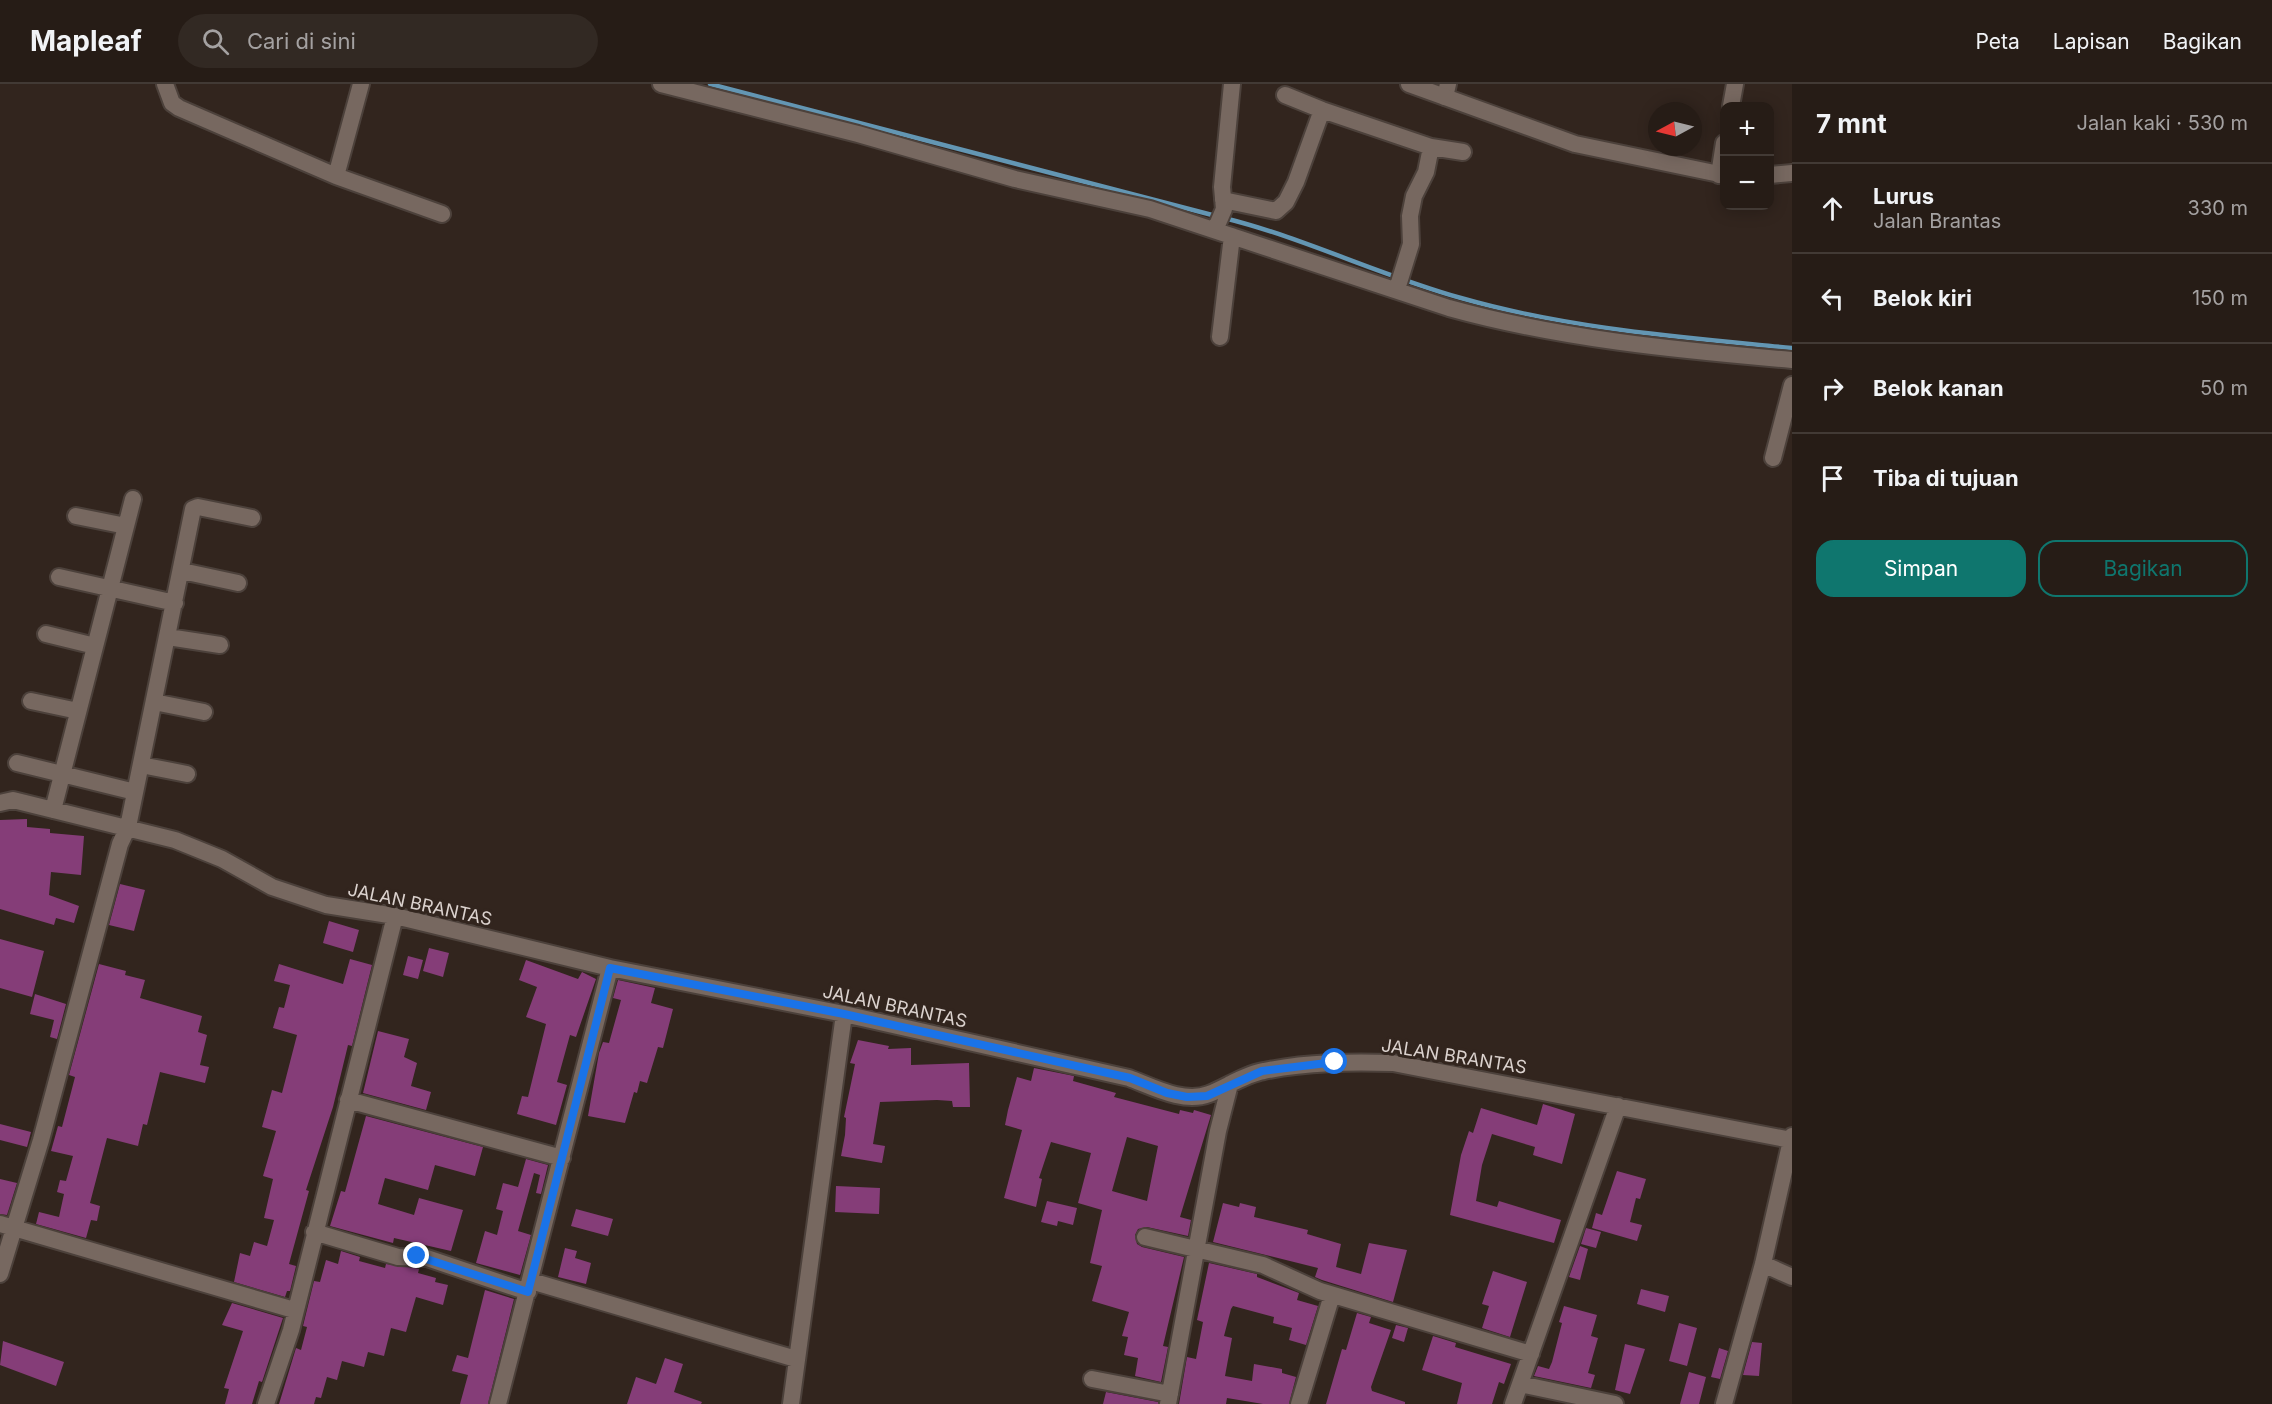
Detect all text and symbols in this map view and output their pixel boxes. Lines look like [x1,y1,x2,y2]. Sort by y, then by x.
search box [178,14,598,68]
text: Mapleaf [30,24,142,58]
icon: search [199,25,232,58]
text: Cari di sini [247,28,356,54]
text: Peta [1976,29,2020,54]
text: Lapisan [2053,29,2130,54]
text: Bagikan [2163,29,2242,54]
north arrow [1648,102,1702,156]
map controls [1720,102,1774,210]
button: + [1720,102,1774,156]
text: 7 mnt [1816,108,1887,139]
text: Jalan kaki · 530 m [2077,111,2248,135]
button: − [1720,156,1774,210]
text: Lurus [1873,183,1934,209]
icon: ahead [1816,192,1849,225]
text: 330 m [2188,196,2248,220]
text: Jalan Brantas [1873,209,2001,233]
icon: left [1816,282,1849,315]
text: Belok kiri [1873,285,1972,311]
text: 150 m [2192,286,2248,310]
icon: right [1816,372,1849,405]
text: Belok kanan [1873,375,2004,401]
text: 50 m [2200,376,2248,400]
icon: arrive [1816,462,1849,495]
text: Tiba di tujuan [1873,465,2019,491]
button: Simpan [1816,540,2026,597]
button: Bagikan [2038,540,2248,597]
street label: JALAN BRANTAS [346,878,494,930]
street label: JALAN BRANTAS [821,980,969,1032]
street label: JALAN BRANTAS [1380,1034,1528,1078]
route start [1321,1048,1347,1074]
route end [403,1242,429,1268]

